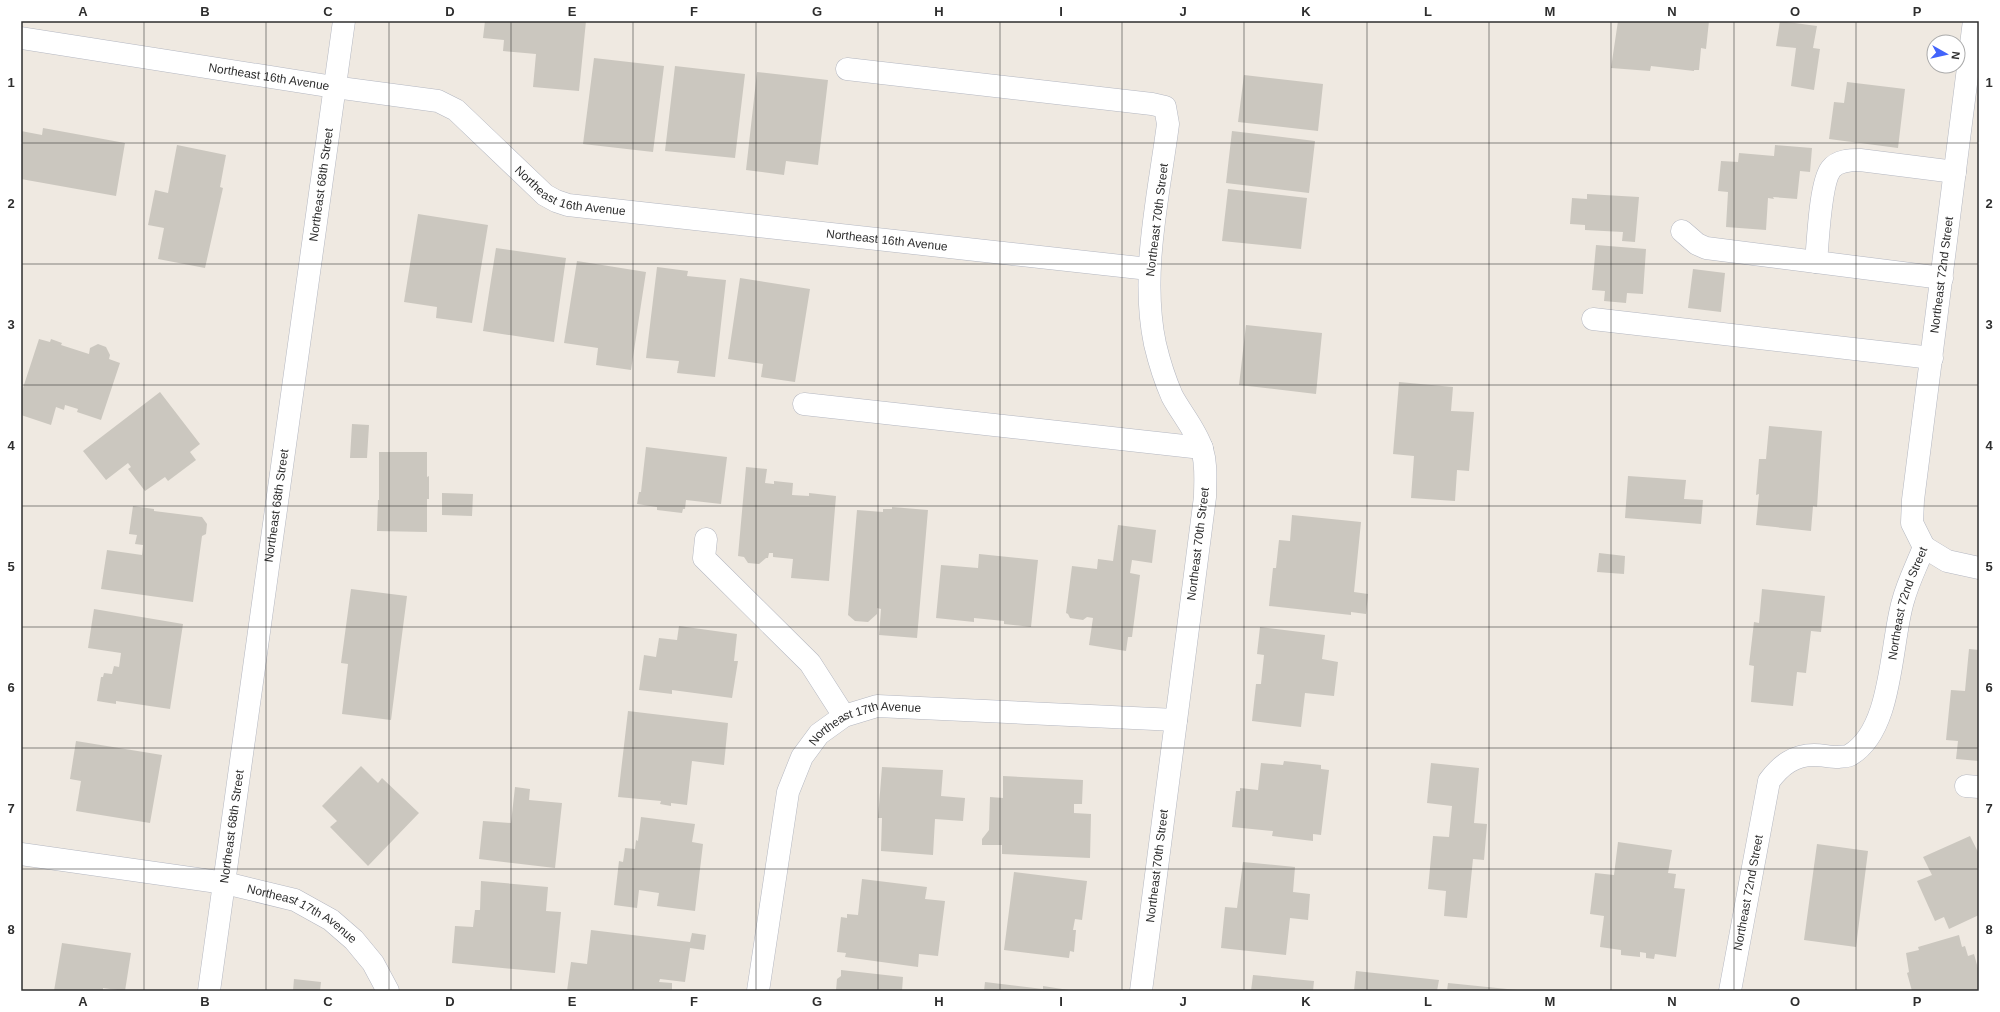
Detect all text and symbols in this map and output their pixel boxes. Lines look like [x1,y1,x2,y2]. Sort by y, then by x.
text: A [78,4,88,19]
text: B [200,4,210,19]
text: C [323,4,333,19]
text: D [445,4,455,19]
text: E [568,4,577,19]
text: F [690,4,698,19]
text: G [812,4,822,19]
text: H [934,4,944,19]
text: I [1059,4,1063,19]
text: J [1179,4,1187,19]
text: K [1301,4,1311,19]
text: L [1424,4,1432,19]
text: M [1545,4,1555,19]
text: N [1667,4,1677,19]
text: O [1790,4,1800,19]
text: P [1913,4,1922,19]
north arrow [1926,34,1966,74]
text: N [1949,51,1962,60]
street label: Northeast 16th Avenue [208,60,331,93]
text: 1 [7,75,15,90]
text: 1 [1985,75,1993,90]
street label: Northeast 68th Street [306,127,336,242]
street label: Northeast 70th Street [1143,162,1171,277]
street label: Northeast 16th Avenue [512,163,627,218]
text: 2 [7,196,15,211]
text: 2 [1985,196,1993,211]
street label: Northeast 72nd Street [1927,215,1956,334]
street label: Northeast 16th Avenue [826,226,949,254]
text: 3 [7,317,15,332]
text: 3 [1985,317,1993,332]
text: 4 [7,438,15,453]
text: 4 [1985,438,1993,453]
street label: Northeast 68th Street [262,447,291,563]
street label: Northeast 70th Street [1184,486,1212,601]
street label: Northeast 72nd Street [1885,544,1931,661]
text: 5 [7,559,15,574]
text: 5 [1985,559,1993,574]
text: 6 [7,680,15,695]
text: 6 [1985,680,1993,695]
street label: Northeast 17th Avenue [806,699,922,748]
street label: Northeast 68th Street [217,768,247,884]
text: 7 [7,801,15,816]
text: 7 [1985,801,1993,816]
street label: Northeast 70th Street [1143,808,1171,923]
street label: Northeast 72nd Street [1731,833,1766,952]
street label: Northeast 17th Avenue [246,882,360,946]
text: 8 [7,922,15,937]
text: 8 [1985,922,1993,937]
text: A [78,994,88,1009]
text: B [200,994,210,1009]
text: C [323,994,333,1009]
text: D [445,994,455,1009]
text: E [568,994,577,1009]
text: F [690,994,698,1009]
text: G [812,994,822,1009]
text: H [934,994,944,1009]
text: I [1059,994,1063,1009]
text: J [1179,994,1187,1009]
text: K [1301,994,1311,1009]
text: L [1424,994,1432,1009]
text: M [1545,994,1555,1009]
text: N [1667,994,1677,1009]
text: O [1790,994,1800,1009]
text: P [1913,994,1922,1009]

